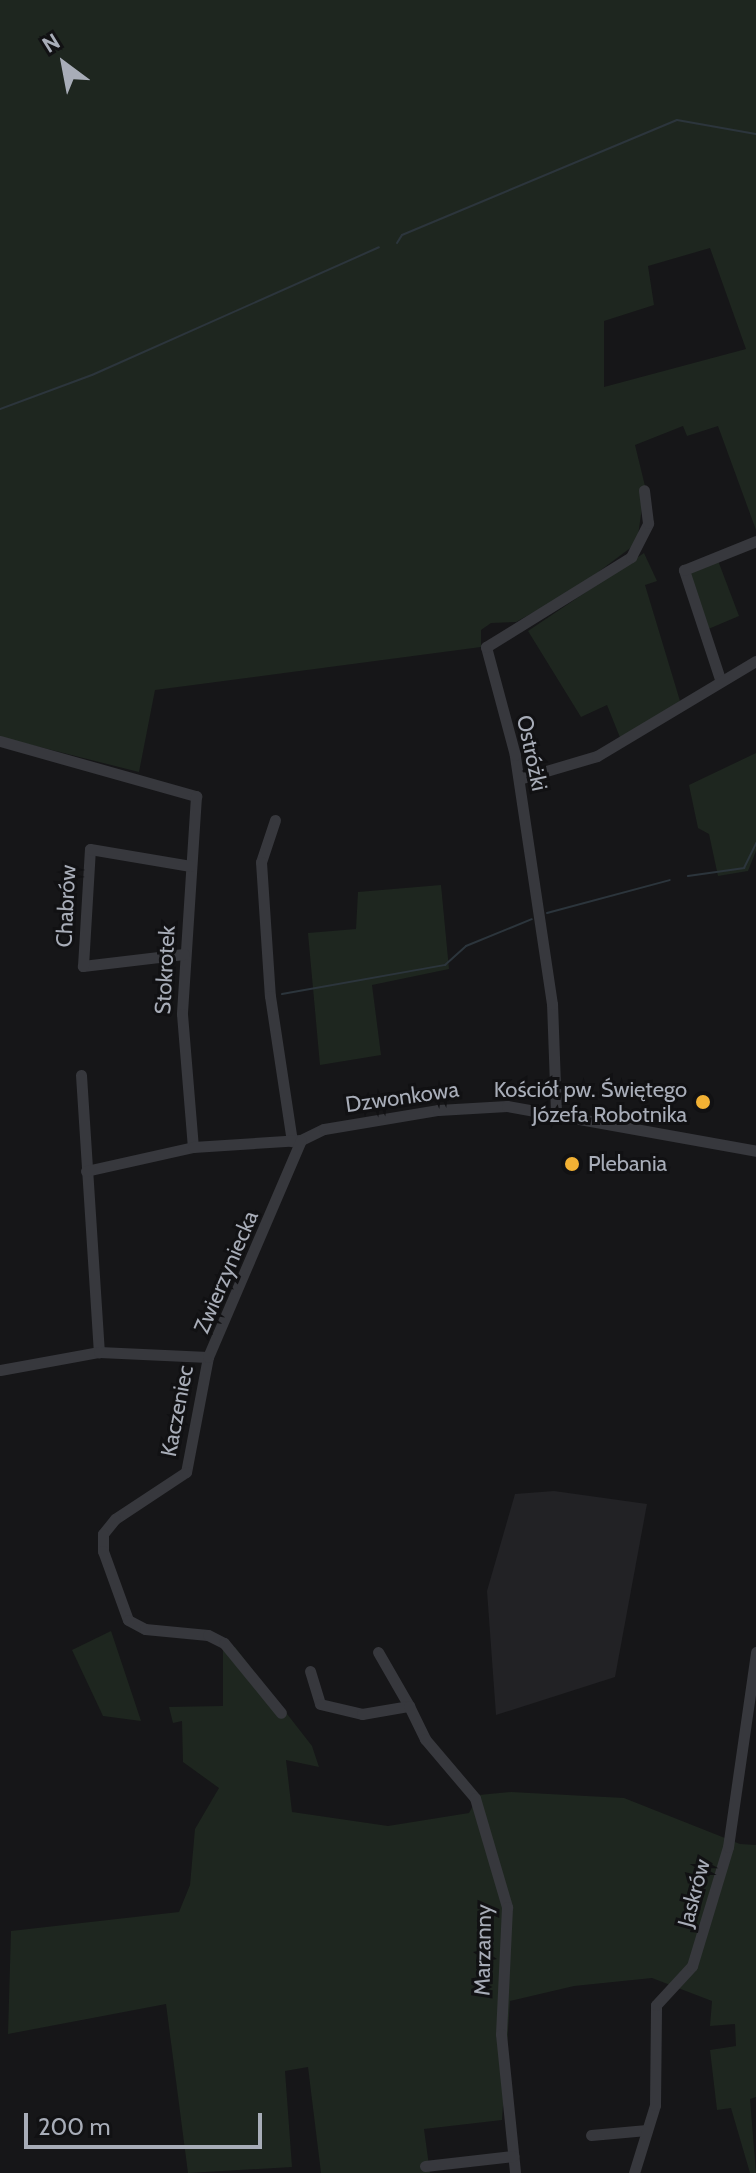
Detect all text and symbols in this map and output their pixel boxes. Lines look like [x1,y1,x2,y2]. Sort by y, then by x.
north arrow [24,24,104,104]
text: N [37,28,65,59]
street label: Ostróżki [511,713,553,793]
street label: Chabrów [51,864,81,948]
street label: Stokrotek [149,925,181,1015]
street label: Dzwonkowa [344,1076,460,1118]
place label: Kościół pw. Świętego Józefa Robotnika [494,1076,687,1128]
marker: Kościół pw. Świętego Józefa Robotnika [694,1093,712,1111]
place label: Plebania [588,1151,667,1177]
marker: Plebania [563,1155,581,1173]
street label: Zwierzyniecka [188,1207,264,1337]
street label: Kaczeniec [155,1363,199,1459]
street label: Jaskrów [672,1856,716,1930]
street label: Marzanny [469,1904,497,1996]
scale bar [28,2097,266,2147]
text: 200 m [38,2112,111,2141]

